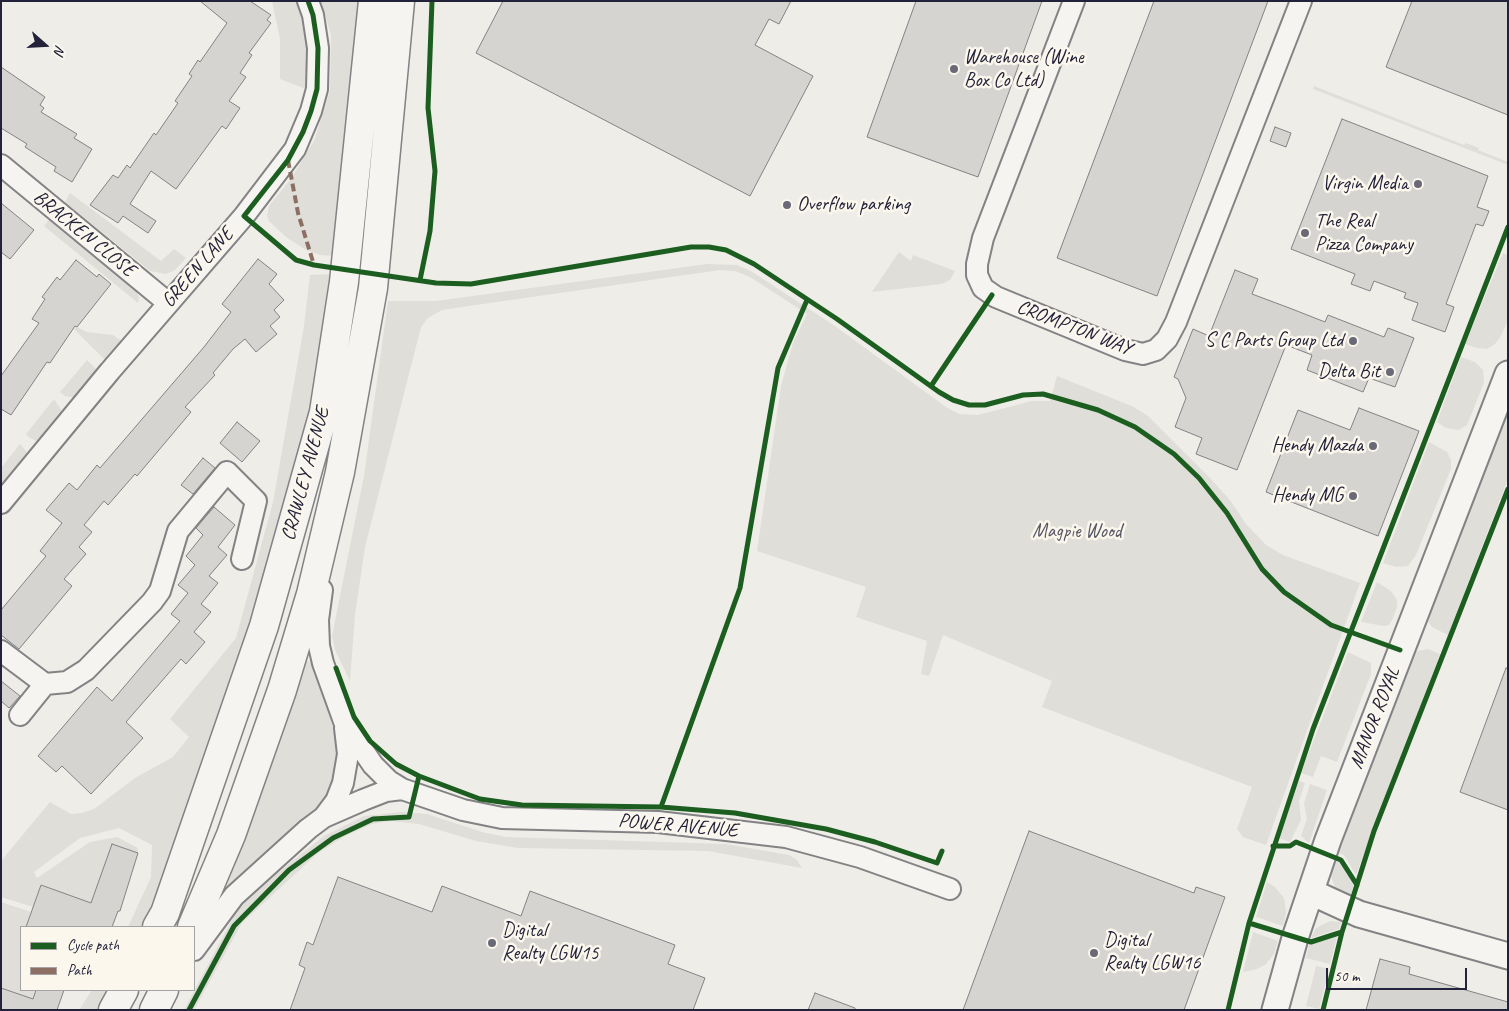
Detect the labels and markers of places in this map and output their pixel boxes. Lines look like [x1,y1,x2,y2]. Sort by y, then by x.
place label: Warehouse (Wine Box Co Ltd) [964,46,1083,93]
marker: Warehouse (Wine Box Co Ltd) [948,63,960,75]
place label: Virgin Media [1322,172,1408,196]
marker: Virgin Media [1412,178,1424,190]
place label: Overflow parking [797,193,910,217]
marker: Overflow parking [781,199,793,211]
place label: The Real Pizza Company [1315,210,1413,257]
marker: The Real Pizza Company [1299,227,1311,239]
place label: S C Parts Group Ltd [1205,329,1343,353]
marker: S C Parts Group Ltd [1347,335,1359,347]
place label: Delta Bit [1318,360,1380,384]
marker: Delta Bit [1384,366,1396,378]
place label: Hendy Mazda [1271,434,1363,458]
marker: Hendy Mazda [1367,440,1379,452]
place label: Hendy MG [1272,484,1343,508]
marker: Hendy MG [1347,490,1359,502]
place label: Digital Realty LGW15 [502,919,599,966]
place label: Digital Realty LGW16 [1104,929,1201,976]
marker: Digital Realty LGW15 [486,937,498,949]
marker: Digital Realty LGW16 [1088,947,1100,959]

